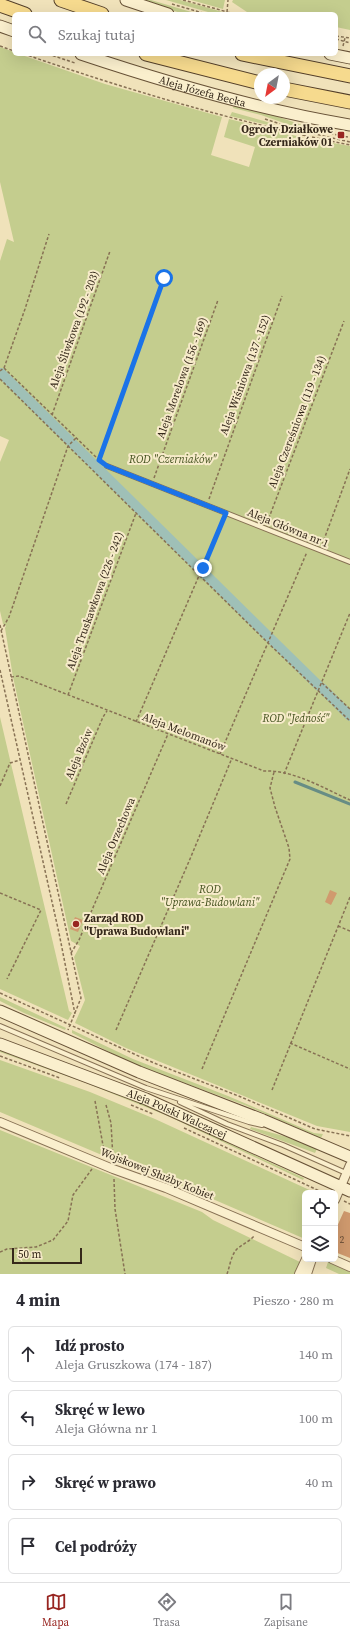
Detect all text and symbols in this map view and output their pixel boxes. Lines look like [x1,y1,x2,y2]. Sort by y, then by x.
search box [12,12,338,56]
icon: search [26,23,48,45]
text: Szukaj tutaj [58,24,135,45]
north arrow [254,68,290,104]
street label: Aleja Józefa Becka [157,72,248,110]
place label: Ogrody Działkowe Czerniaków 01 [241,122,333,150]
marker: Ogrody Działkowe Czerniaków 01 [336,130,346,140]
street label: Aleja Śliwkowa (192 - 203) [46,269,102,391]
route start [155,269,173,287]
street label: Aleja Wiśniowa (137 - 152) [216,313,274,437]
street label: Aleja Morelowa (156 - 169) [153,315,211,441]
street label: Aleja Czereśniowa (119 - 134) [265,353,329,491]
park label: ROD "Czerniaków" [128,452,217,467]
street label: Aleja Główna nr 1 [245,505,331,551]
street label: Aleja Truskawkowa (226 - 242) [63,530,127,672]
route end [194,559,212,577]
street label: Aleja Melomanów [140,709,229,755]
park label: ROD "Jedność" [261,711,330,726]
street label: Aleja Bzów [62,726,97,782]
street label: Aleja Orzechowa [93,795,139,877]
park label: ROD "Uprawa-Budowlani" [160,882,260,910]
place label: Zarząd ROD "Uprawa Budowlani" [84,911,189,939]
marker: Zarząd ROD "Uprawa Budowlani" [71,919,81,929]
street label: Aleja Polski Walczącej [125,1085,229,1142]
street label: Wojskowej Służby Kobiet [98,1144,216,1204]
map controls [302,1190,338,1262]
button: locate [302,1190,338,1226]
button: layers [302,1226,338,1262]
house number: 2 [340,1234,345,1246]
scale bar [12,1246,82,1265]
text: 50 m [18,1247,41,1262]
text: 4 min [16,1288,60,1312]
text: Pieszo · 280 m [253,1292,334,1309]
text: Idź prosto [55,1335,124,1356]
icon: ahead [17,1343,39,1365]
text: 140 m [299,1346,333,1363]
text: Aleja Gruszkowa (174 - 187) [55,1356,212,1373]
text: Skręć w lewo [55,1399,145,1420]
icon: left [17,1407,39,1429]
text: 100 m [299,1410,333,1427]
text: Aleja Główna nr 1 [55,1420,158,1437]
icon: right [17,1471,39,1493]
text: Skręć w prawo [55,1472,156,1493]
text: 40 m [305,1474,333,1491]
icon: arrive [17,1535,39,1557]
text: Cel podróży [55,1536,137,1557]
tab: Mapa [42,1591,69,1630]
tab: Trasa [153,1591,180,1630]
tab: Zapisane [264,1591,308,1630]

